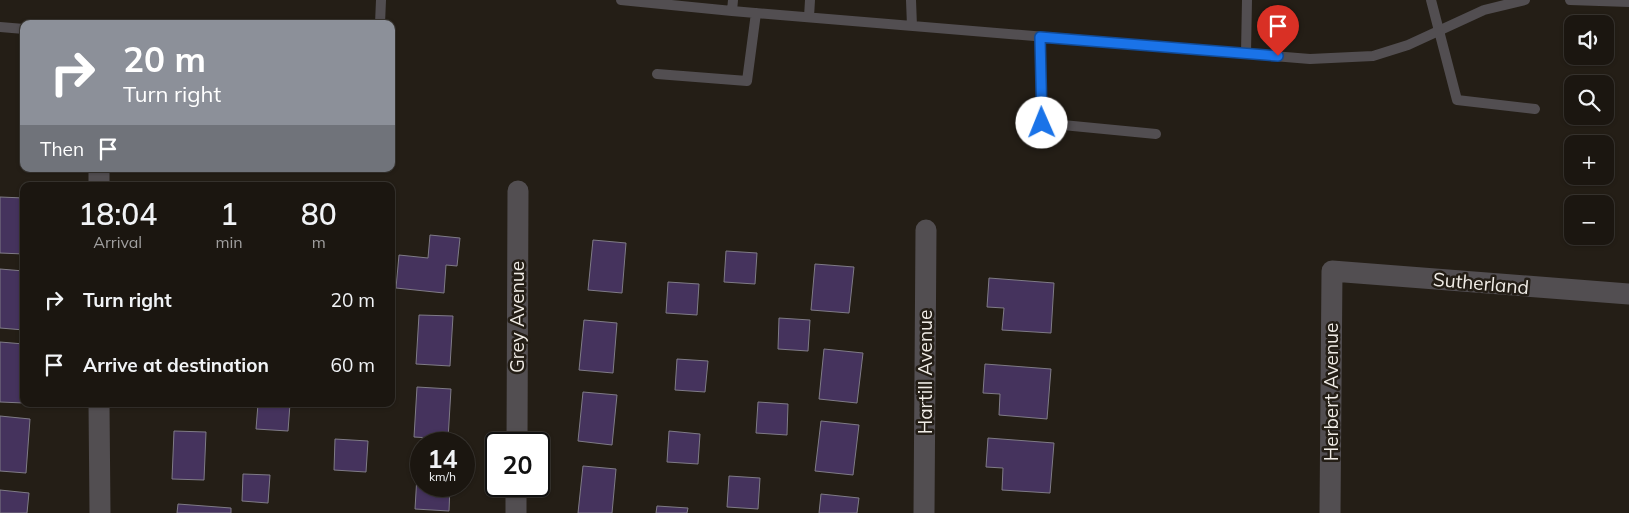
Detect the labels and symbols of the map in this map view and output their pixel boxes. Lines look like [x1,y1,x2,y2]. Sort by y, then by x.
pin [1257,5,1299,56]
position arrow [1015,96,1067,148]
street label: Grey Avenue [505,261,529,373]
street label: Sutherland [1432,267,1530,299]
street label: Hartill Avenue [913,310,937,434]
street label: Herbert Avenue [1319,323,1343,461]
speed limit sign: 20 [485,432,550,497]

